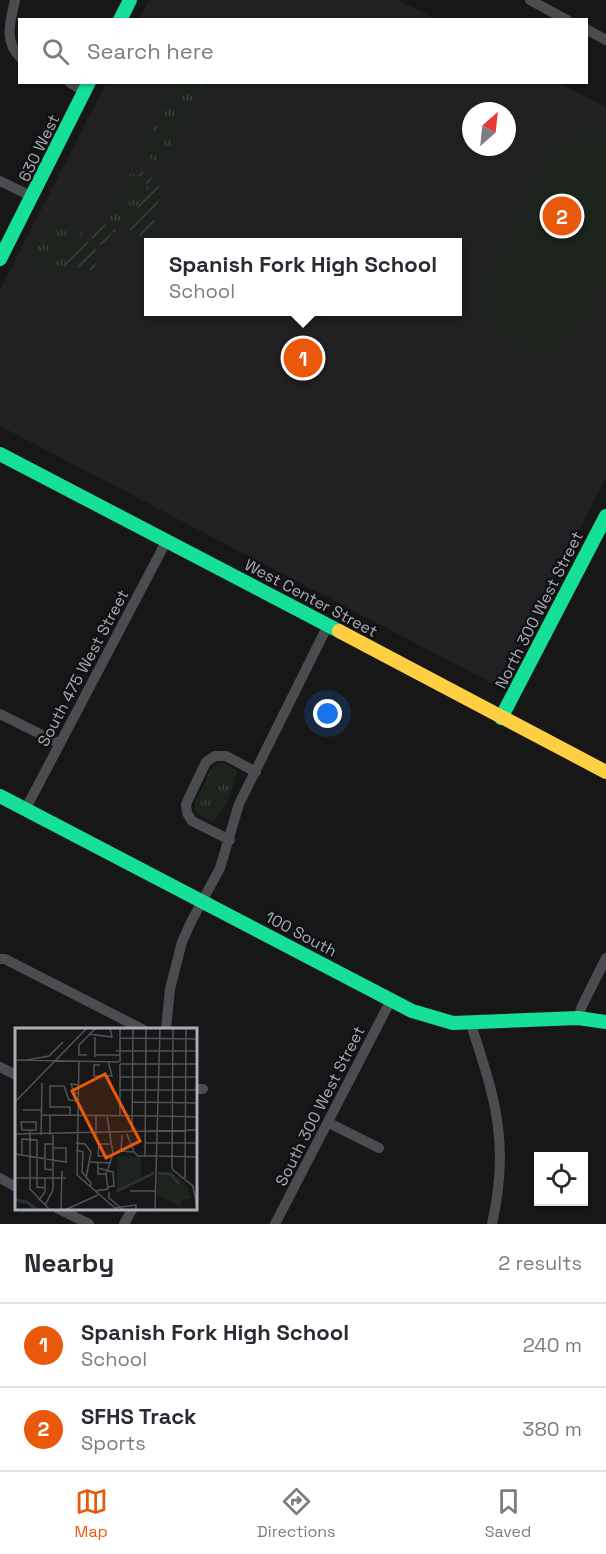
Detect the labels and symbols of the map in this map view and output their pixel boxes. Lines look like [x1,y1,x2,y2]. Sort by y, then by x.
north arrow [462,102,516,156]
street label: 630 West [14,111,64,185]
pin: 2 [542,194,582,238]
pin: 1 [284,336,322,380]
street label: North 300 West Street [490,528,588,692]
street label: West Center Street [241,554,381,642]
street label: South 475 West Street [33,586,133,750]
your location [313,699,342,728]
street label: 100 South [262,906,340,962]
street label: South 300 West Street [271,1022,369,1190]
inset map [15,1028,196,1209]

